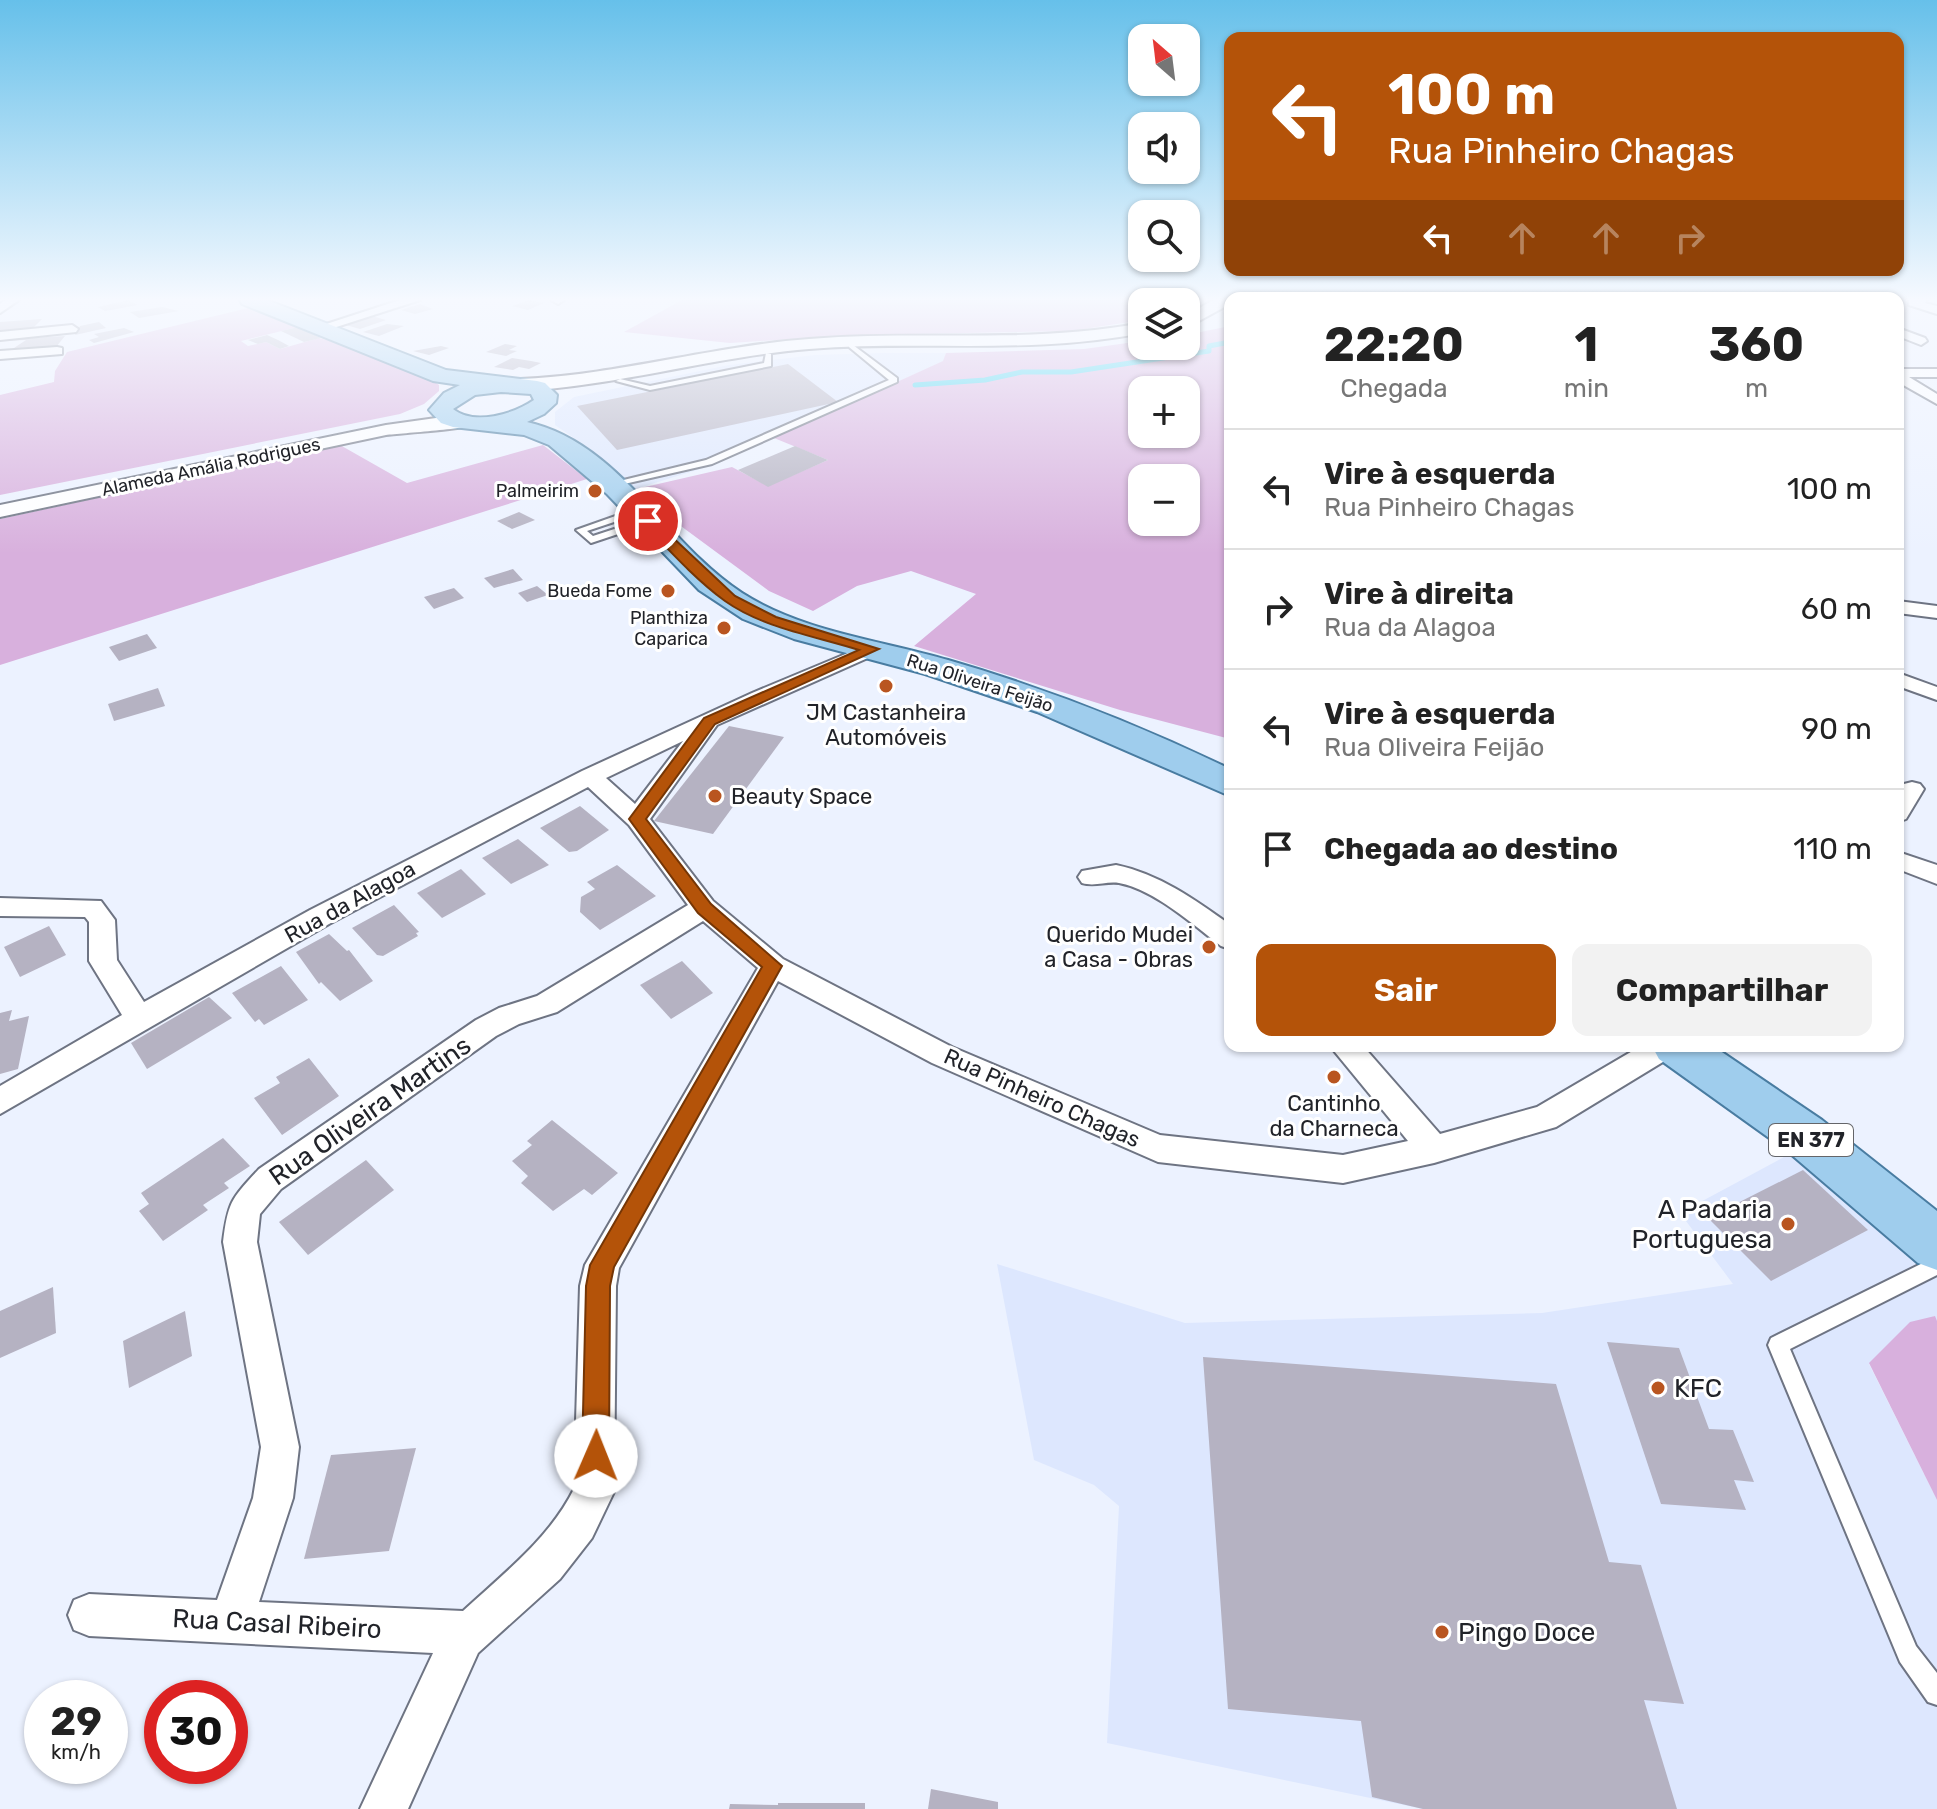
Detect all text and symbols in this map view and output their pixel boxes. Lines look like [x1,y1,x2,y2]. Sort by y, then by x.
north arrow [1128,24,1200,96]
map controls [1128,24,1200,536]
text: 100 m [1388,62,1555,128]
icon: left [1256,64,1360,168]
button: sound [1128,112,1200,184]
text: Rua Pinheiro Chagas [1388,129,1735,172]
button: search [1128,200,1200,272]
icon: left [1416,216,1460,260]
icon: ahead [1500,216,1544,260]
icon: ahead [1584,216,1628,260]
icon: right [1668,216,1712,260]
button: layers [1128,288,1200,360]
text: 22:20 [1324,316,1464,373]
text: 1 [1574,316,1598,373]
text: 360 [1709,316,1804,373]
text: Chegada [1340,373,1448,404]
text: min [1564,373,1609,404]
text: m [1745,373,1768,404]
button: + [1128,376,1200,448]
street label: Alameda Amália Rodrigues [100,433,322,501]
text: Vire à esquerda [1324,456,1555,492]
button: − [1128,464,1200,536]
icon: left [1256,467,1300,511]
text: 100 m [1787,471,1872,507]
place label: Palmeirim [496,480,579,502]
marker: Palmeirim [586,482,604,500]
pin [614,487,682,555]
text: Rua Pinheiro Chagas [1324,492,1574,523]
icon: arrive [626,499,670,543]
text: Vire à direita [1324,576,1514,612]
place label: Bueda Fome [547,580,652,602]
marker: Bueda Fome [659,582,677,600]
icon: right [1256,587,1300,631]
text: 60 m [1801,591,1872,627]
place label: Planthiza Caparica [630,607,708,650]
text: Rua da Alagoa [1324,612,1496,643]
marker: Planthiza Caparica [715,619,733,637]
street label: Rua Oliveira Feijão [904,649,1056,717]
marker: JM Castanheira Automóveis [877,677,895,695]
text: Vire à esquerda [1324,696,1555,732]
place label: JM Castanheira Automóveis [806,699,966,751]
icon: left [1256,707,1300,751]
text: 90 m [1801,711,1872,747]
text: Rua Oliveira Feijão [1324,732,1544,763]
place label: Beauty Space [731,783,872,810]
marker: Beauty Space [706,787,724,805]
icon: arrive [1256,827,1300,871]
text: Chegada ao destino [1324,831,1618,867]
text: 110 m [1793,831,1872,867]
street label: Rua da Alagoa [280,855,420,949]
place label: Querido Mudei a Casa - Obras [1044,921,1193,973]
marker: Querido Mudei a Casa - Obras [1200,938,1218,956]
button: Sair [1256,944,1556,1036]
button: Compartilhar [1572,944,1872,1036]
street label: Rua Oliveira Martins [263,1030,477,1192]
street label: Rua Pinheiro Chagas [940,1043,1144,1153]
marker: Cantinho da Charneca [1325,1068,1343,1086]
place label: Cantinho da Charneca [1269,1090,1399,1142]
road number: EN 377 [1769,1124,1853,1156]
place label: A Padaria Portuguesa [1632,1194,1772,1255]
marker: A Padaria Portuguesa [1779,1215,1797,1233]
place label: KFC [1674,1373,1722,1404]
marker: KFC [1649,1379,1667,1397]
position arrow [554,1414,638,1498]
street label: Rua Casal Ribeiro [172,1603,382,1645]
place label: Pingo Doce [1458,1617,1595,1648]
marker: Pingo Doce [1433,1623,1451,1641]
speed limit sign: 30 [144,1680,248,1784]
text: 29 [50,1698,102,1745]
text: km/h [51,1740,101,1764]

